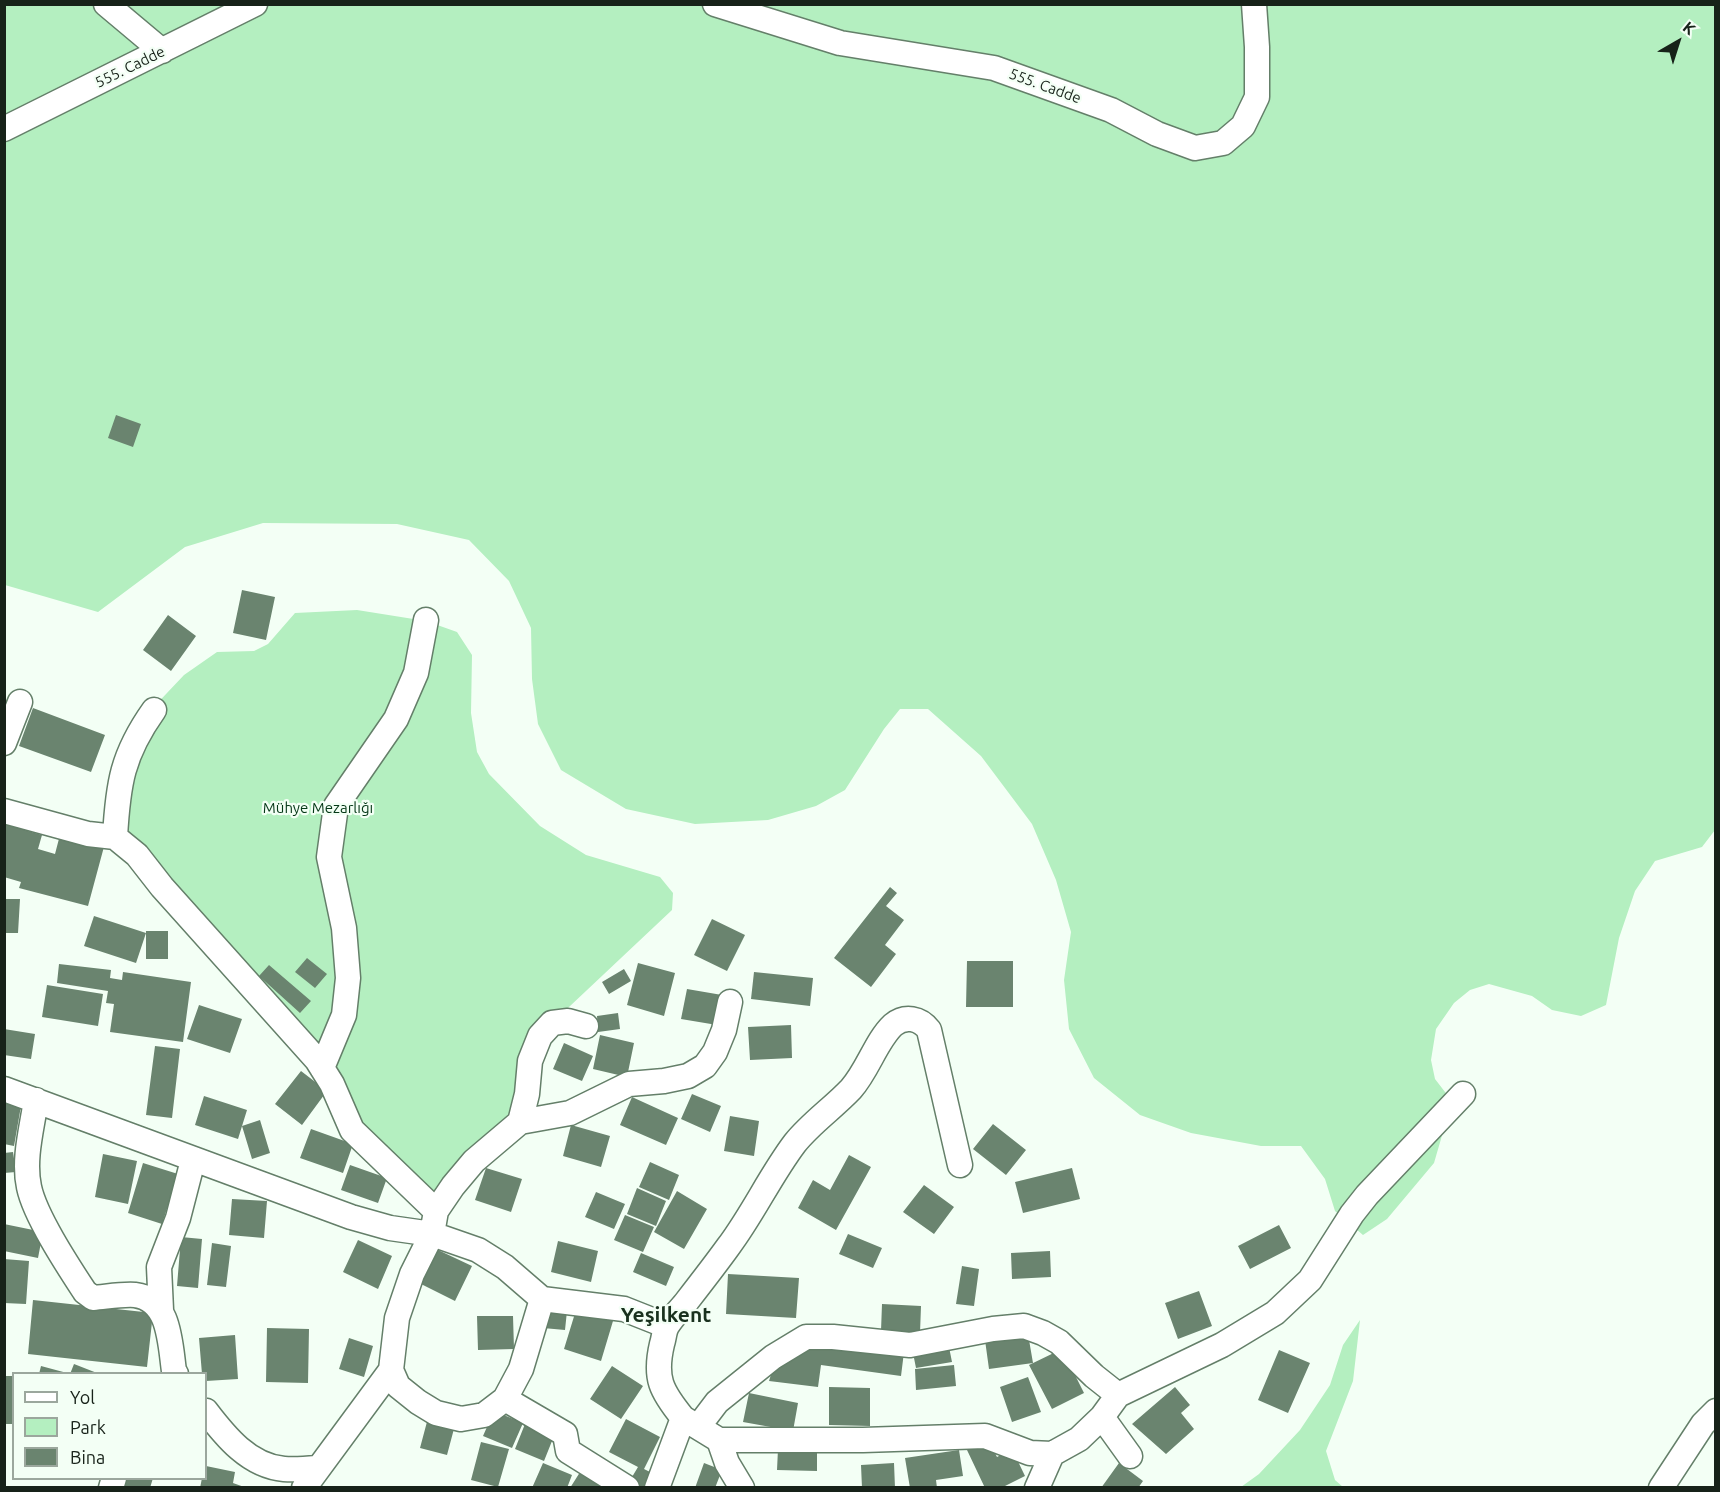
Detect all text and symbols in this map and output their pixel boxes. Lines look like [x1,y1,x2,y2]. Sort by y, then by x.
north arrow [1648,12,1708,72]
text: K [1680,18,1699,38]
street label: 555. Cadde [92,42,168,92]
street label: 555. Cadde [1007,65,1083,107]
park label: Mühye Mezarlığı [263,799,373,817]
district label: Yeşilkent [621,1302,711,1328]
legend [12,1372,207,1480]
text: Yol [70,1387,95,1407]
text: Park [70,1417,106,1437]
text: Bina [70,1447,105,1467]

